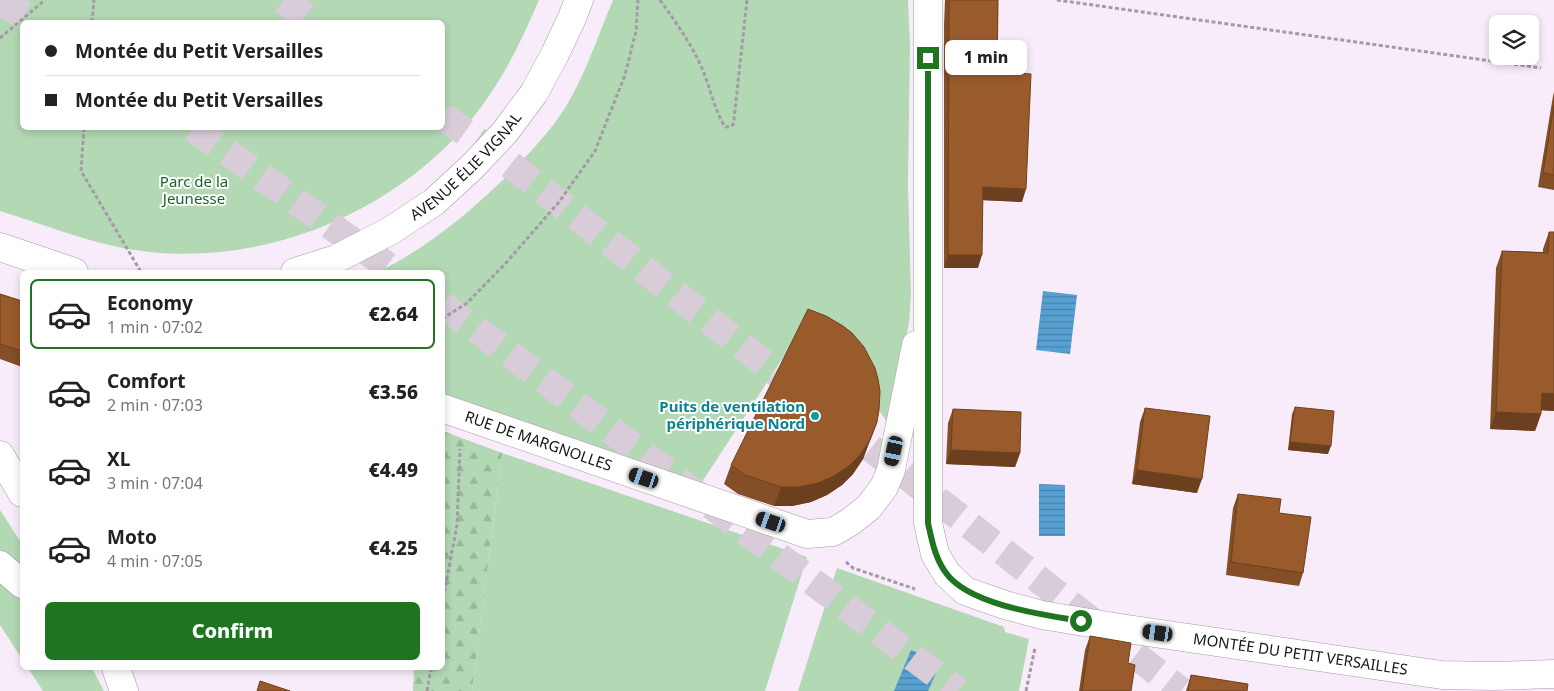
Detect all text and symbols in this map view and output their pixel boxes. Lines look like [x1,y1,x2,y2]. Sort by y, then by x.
map controls [1489,15,1539,65]
button: layers [1489,15,1539,65]
text: Montée du Petit Versailles [75,38,323,64]
callout: 1 min [946,40,1028,76]
text: 1 min [964,46,1008,68]
route end [917,47,939,69]
text: Montée du Petit Versailles [75,87,323,113]
street label: AVENUE ÉLIE VIGNAL [406,108,525,224]
park label: Parc de la Jeunesse [160,171,228,208]
text: Economy [107,290,193,316]
icon: car [47,292,92,337]
text: €2.64 [369,301,418,327]
text: 1 min · 07:02 [107,316,203,338]
text: Comfort [107,368,186,394]
icon: car [47,370,92,415]
text: €3.56 [369,379,418,405]
text: 2 min · 07:03 [107,394,203,416]
place label: Puits de ventilation périphérique Nord [659,396,805,433]
street label: RUE DE MARGNOLLES [462,406,615,475]
marker: Puits de ventilation périphérique Nord [809,410,821,422]
car [883,435,904,467]
text: XL [107,446,130,472]
icon: car [47,448,92,493]
text: €4.49 [369,457,418,483]
car [627,466,660,490]
text: 3 min · 07:04 [107,472,203,494]
car [754,510,787,534]
text: Moto [107,524,157,550]
icon: car [47,526,92,571]
text: €4.25 [369,535,418,561]
text: 4 min · 07:05 [107,550,203,572]
button: Confirm [45,602,420,660]
route start [1070,610,1092,632]
car [1142,623,1173,643]
street label: MONTÉE DU PETIT VERSAILLES [1192,628,1409,679]

